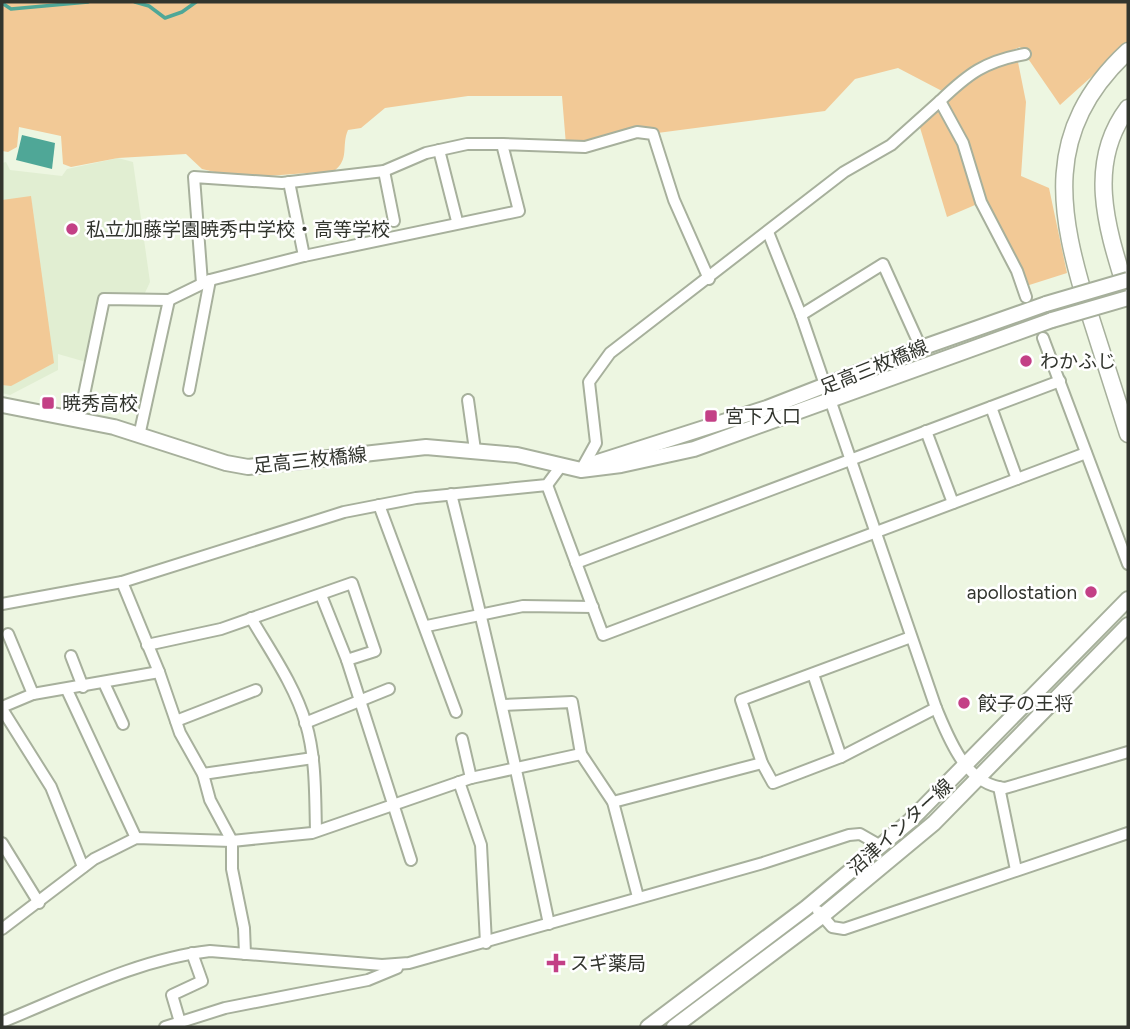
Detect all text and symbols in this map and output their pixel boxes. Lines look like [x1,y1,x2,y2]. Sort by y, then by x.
place label: 私立加藤学園暁秀中学校・高等学校 [86,218,390,241]
marker: 私立加藤学園暁秀中学校・高等学校 [64,221,80,237]
street label: 足高三枚橋線 [817,335,931,399]
place label: わかふじ [1040,350,1116,373]
marker: わかふじ [1018,353,1034,369]
place label: 暁秀高校 [62,392,138,415]
marker: 暁秀高校 [40,395,56,411]
place label: 宮下入口 [725,405,801,428]
marker: 宮下入口 [703,408,719,424]
street label: 足高三枚橋線 [252,443,368,477]
place label: apollostation [967,581,1077,604]
marker: apollostation [1083,584,1099,600]
place label: 餃子の王将 [978,692,1073,715]
marker: 餃子の王将 [956,695,972,711]
street label: 沼津インター線 [843,774,957,880]
place label: スギ薬局 [570,952,646,975]
marker: スギ薬局 [548,955,564,971]

